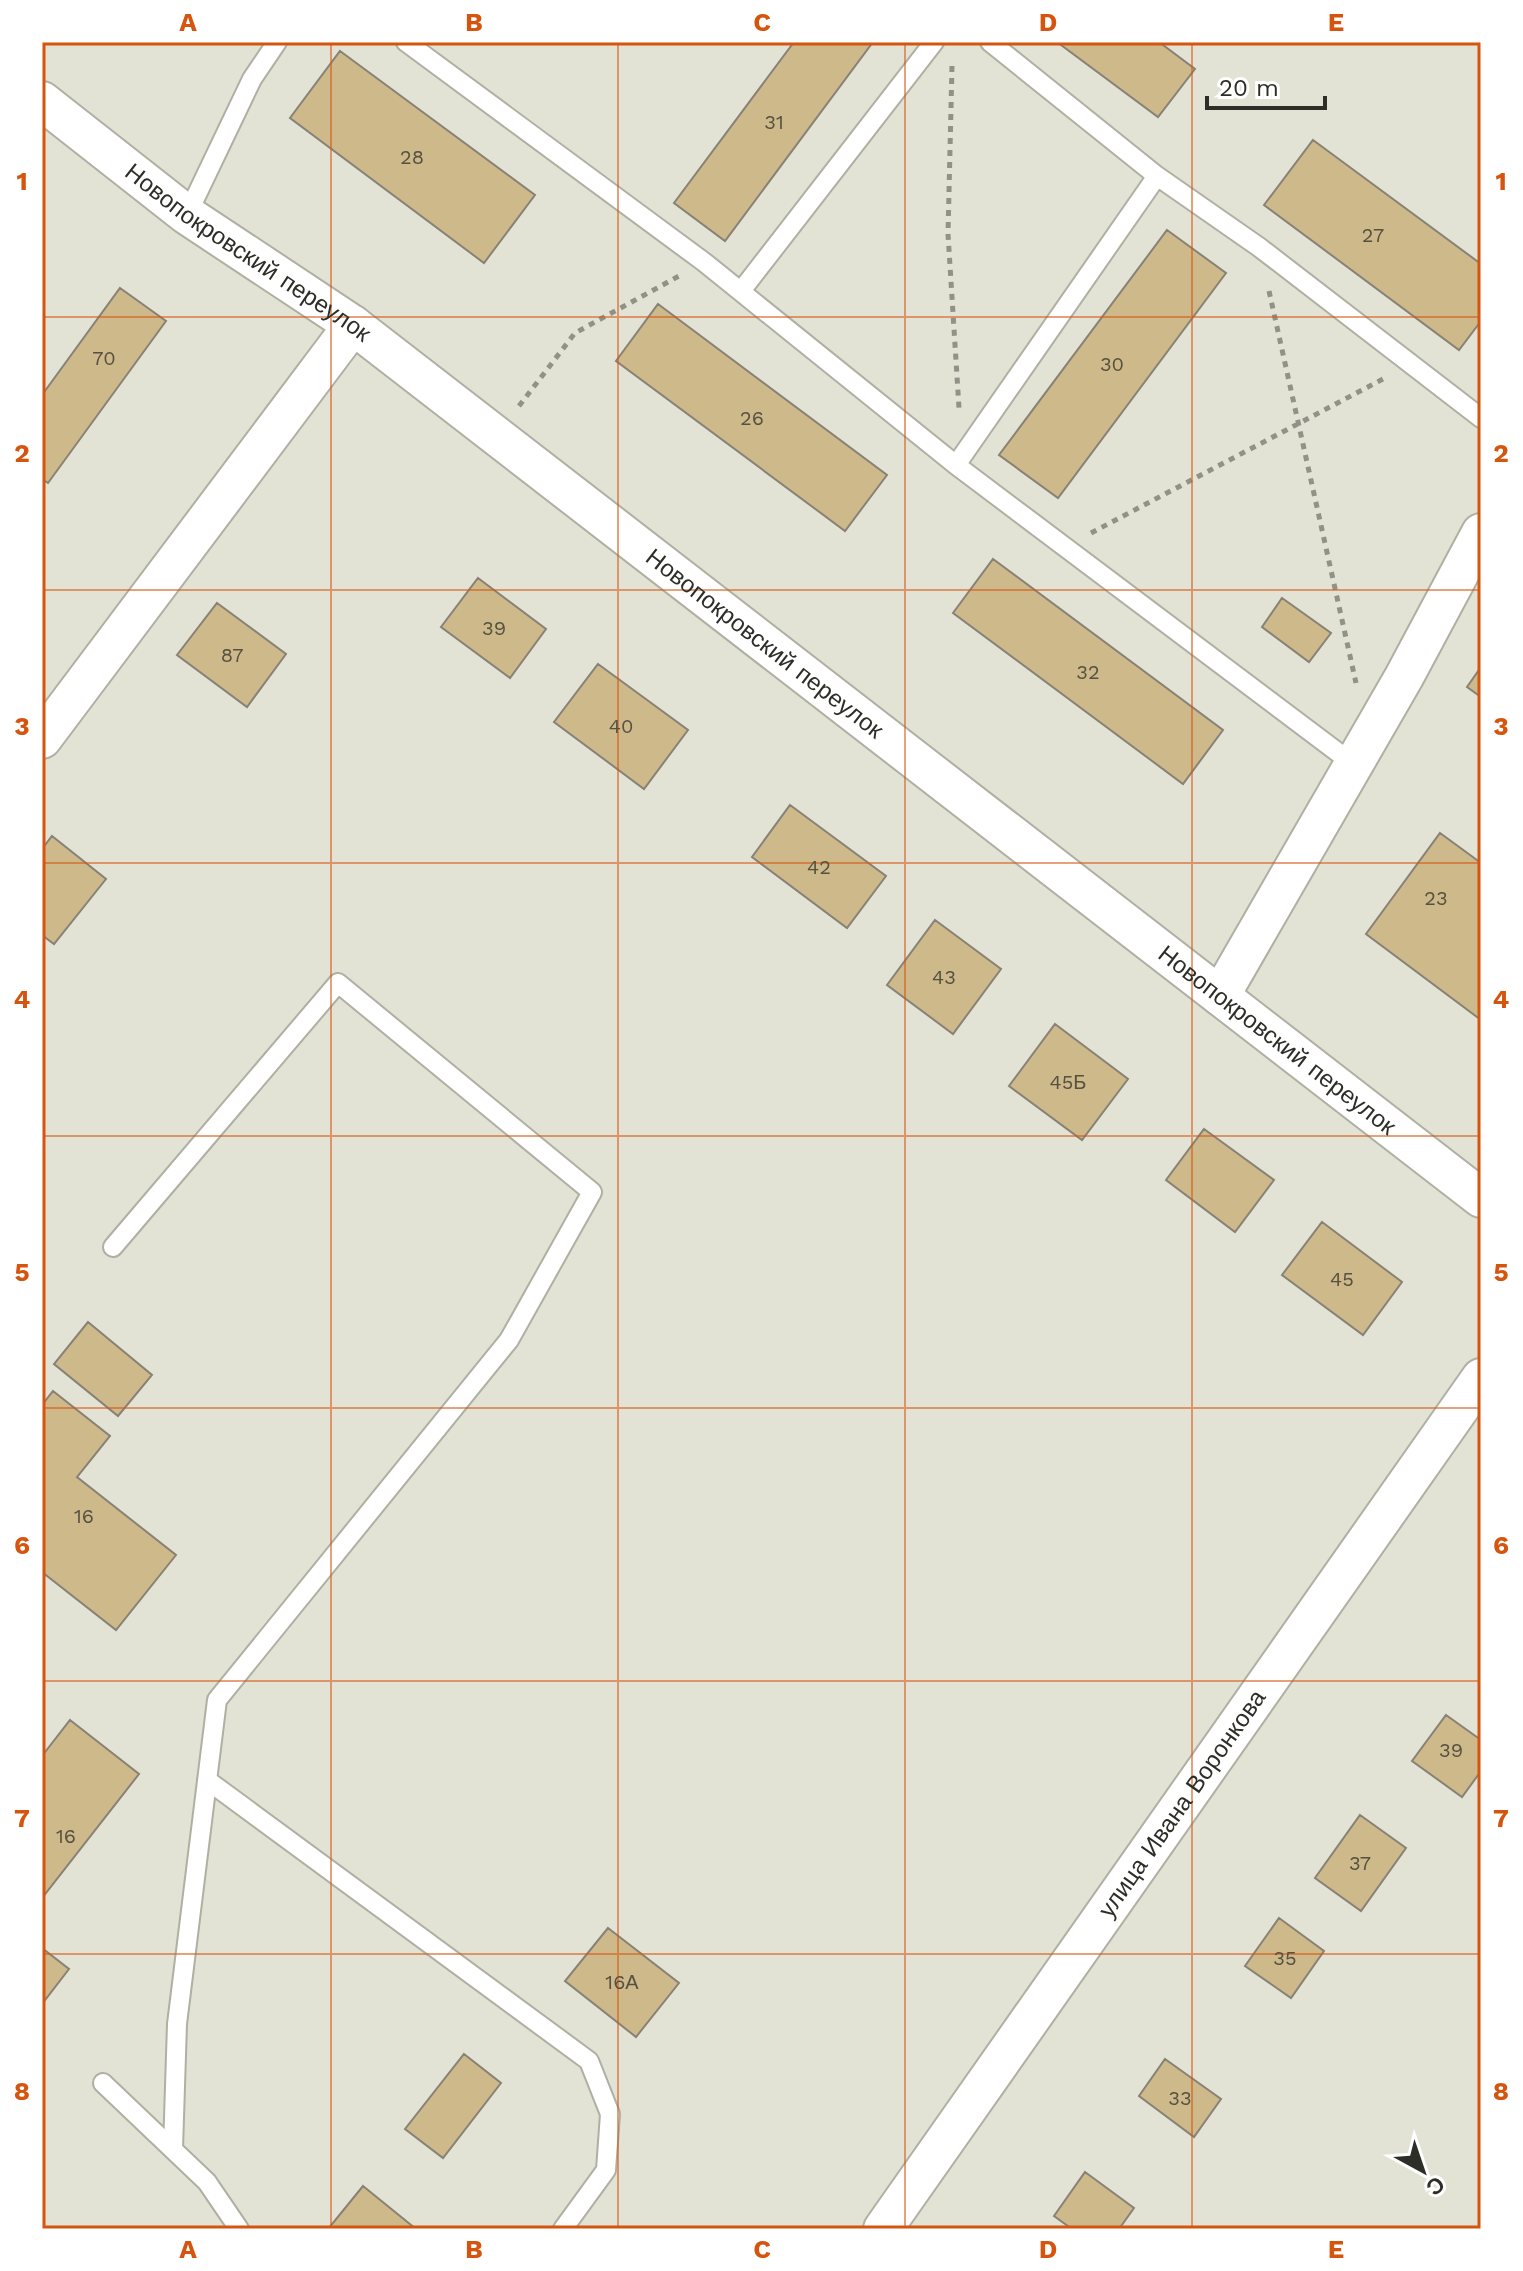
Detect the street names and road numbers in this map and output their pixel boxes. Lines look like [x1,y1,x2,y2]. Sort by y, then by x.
street label: Новопокровский переулок [120,158,377,348]
street label: Новопокровский переулок [640,543,889,744]
street label: Новопокровский переулок [1153,940,1402,1141]
street label: улица Ивана Воронкова [1092,1684,1272,1923]

